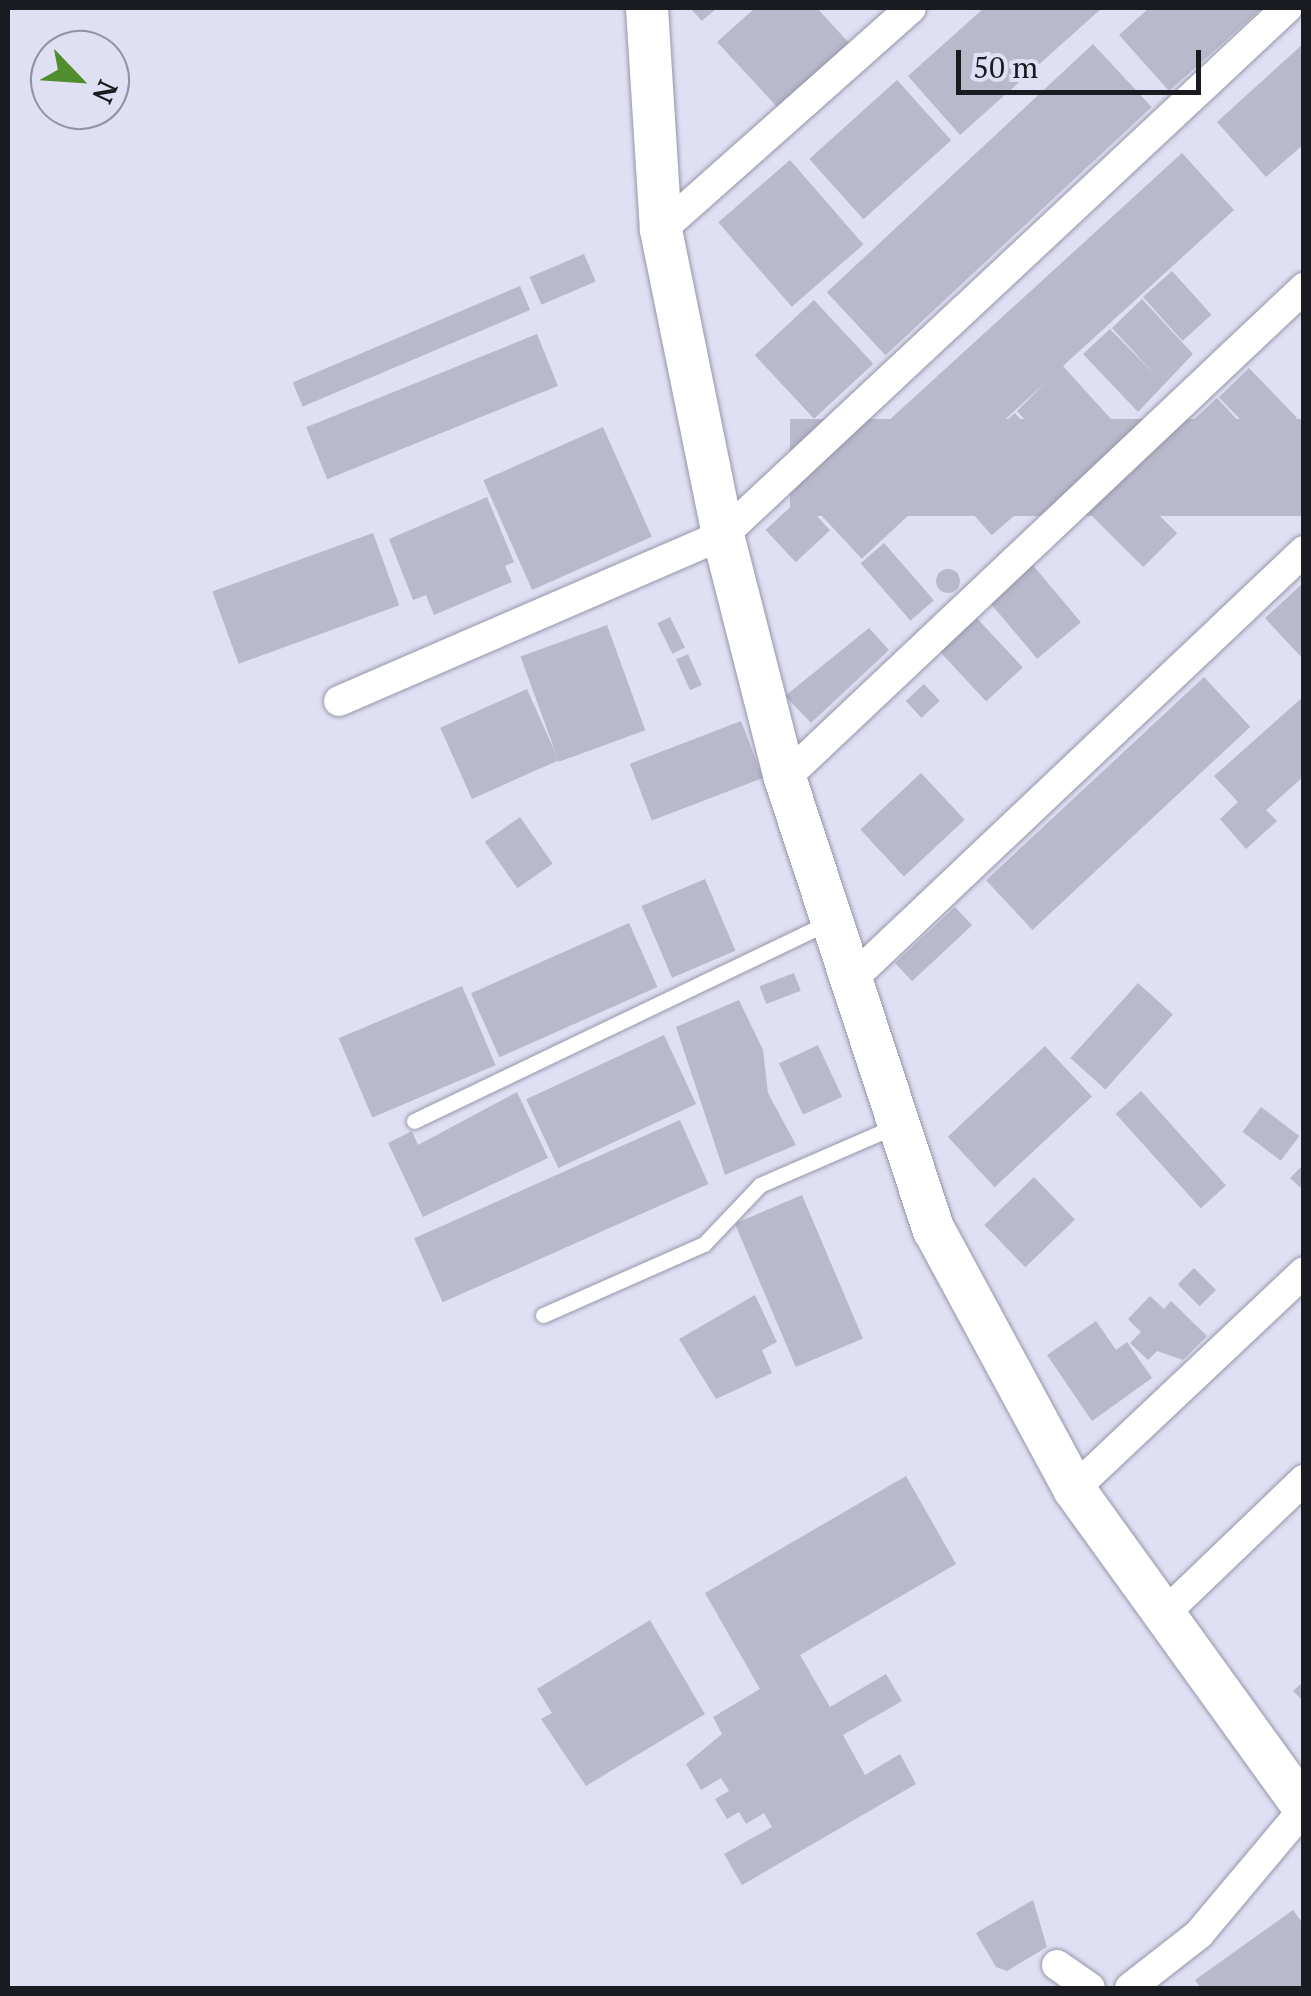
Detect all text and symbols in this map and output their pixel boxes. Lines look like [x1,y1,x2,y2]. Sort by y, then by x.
north arrow [30,30,130,130]
scale bar [961,30,1206,92]
text: 50 m [973,47,1038,87]
text: N [85,75,127,109]

